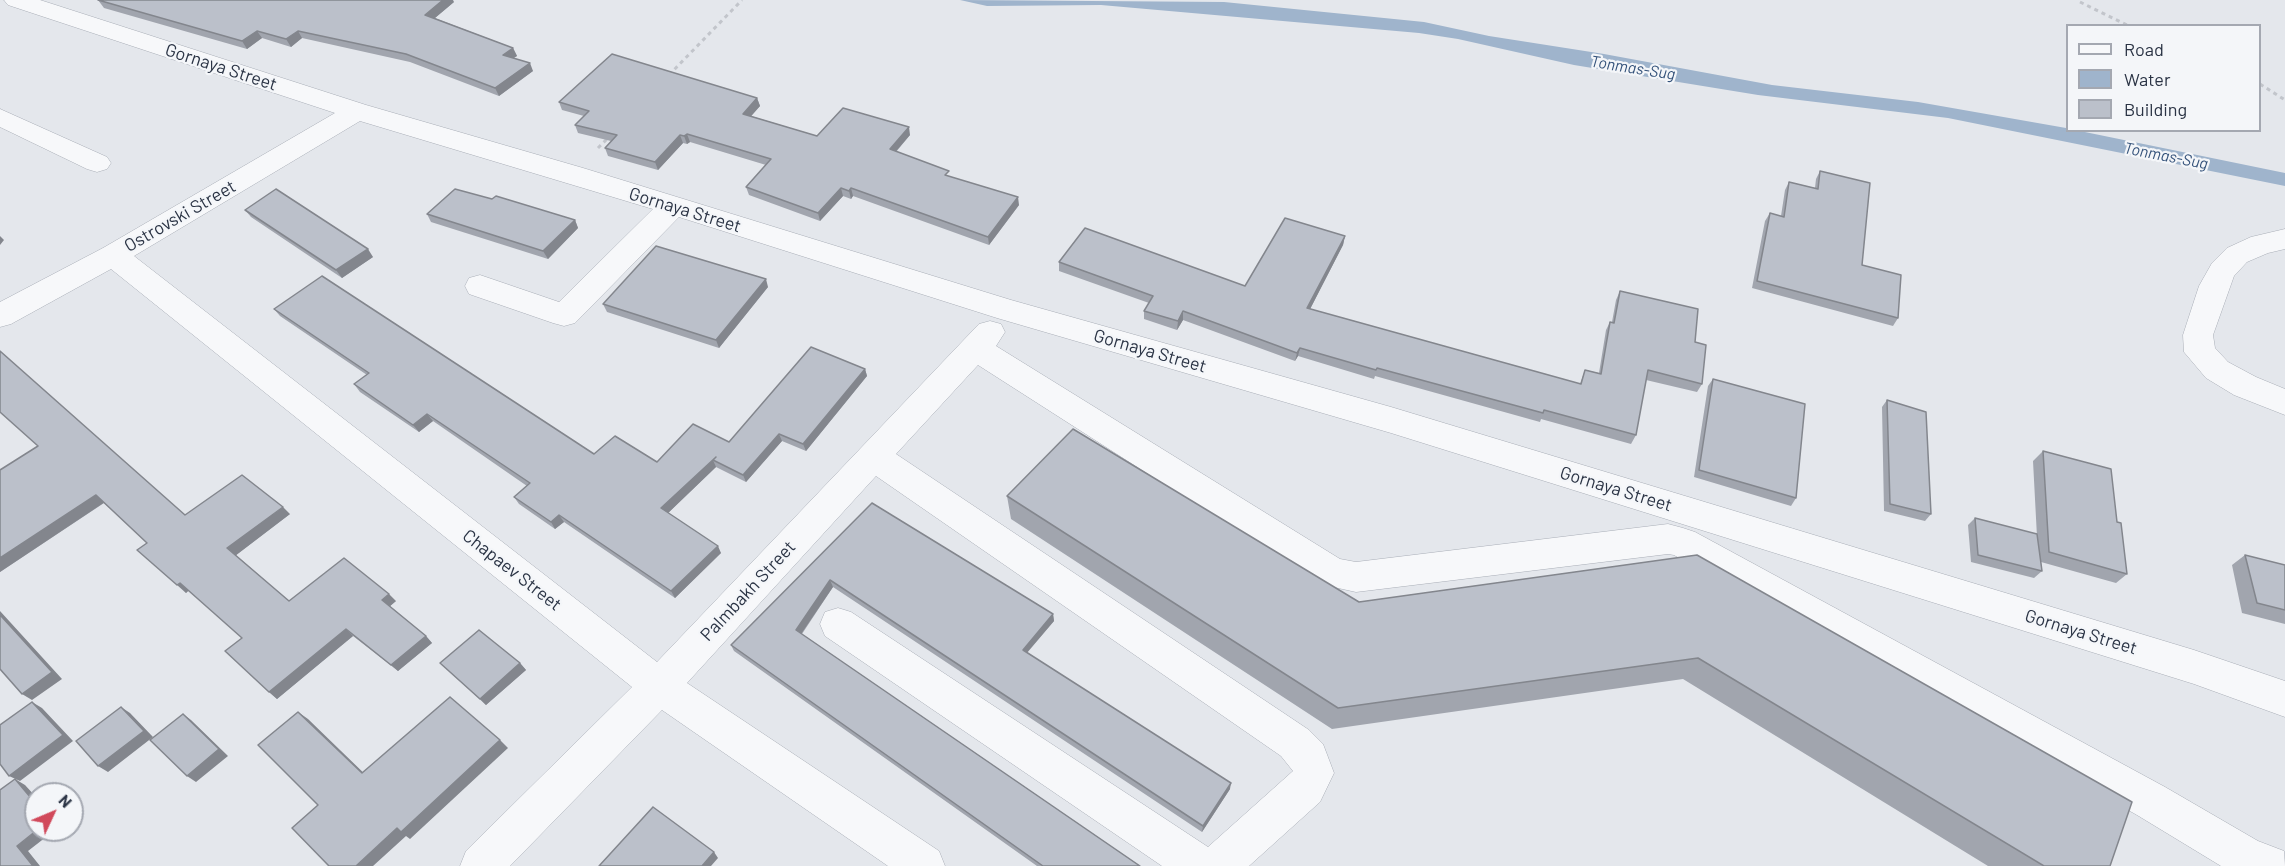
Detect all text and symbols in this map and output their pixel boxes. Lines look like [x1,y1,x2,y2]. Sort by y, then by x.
legend [2066,24,2261,132]
text: Road [2124,38,2164,60]
street label: Gornaya Street [162,39,280,95]
water label: Tonmas-Sug [1589,52,1677,84]
text: Water [2124,68,2171,90]
text: Building [2124,98,2187,120]
water label: Tonmas-Sug [2122,138,2210,174]
street label: Ostrovski Street [120,175,240,257]
street label: Gornaya Street [626,183,744,237]
street label: Gornaya Street [1091,325,1209,377]
street label: Gornaya Street [1557,462,1675,516]
street label: Chapaev Street [458,525,566,615]
street label: Palmbakh Street [696,536,800,646]
street label: Gornaya Street [2022,605,2140,659]
north arrow [24,782,84,842]
text: N [55,790,76,811]

